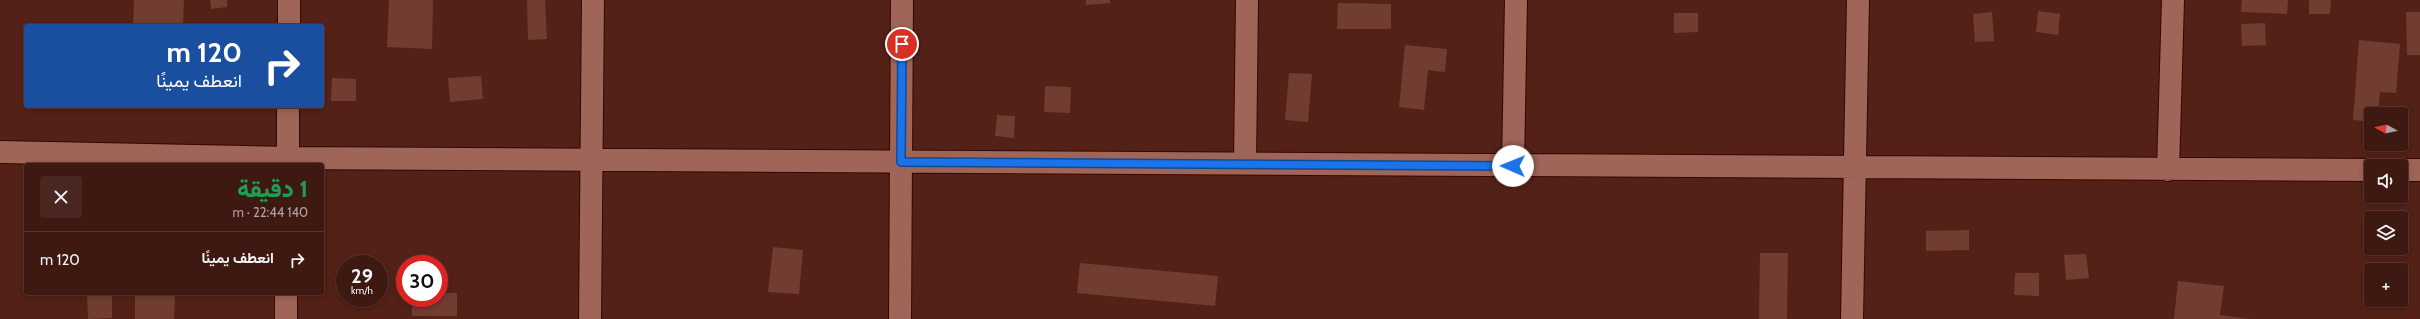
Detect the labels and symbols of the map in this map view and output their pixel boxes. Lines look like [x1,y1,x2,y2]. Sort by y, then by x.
pin [885,27,919,61]
north arrow [2364,107,2408,151]
position arrow [1492,145,1534,187]
speed limit sign: 30 [396,255,448,307]

